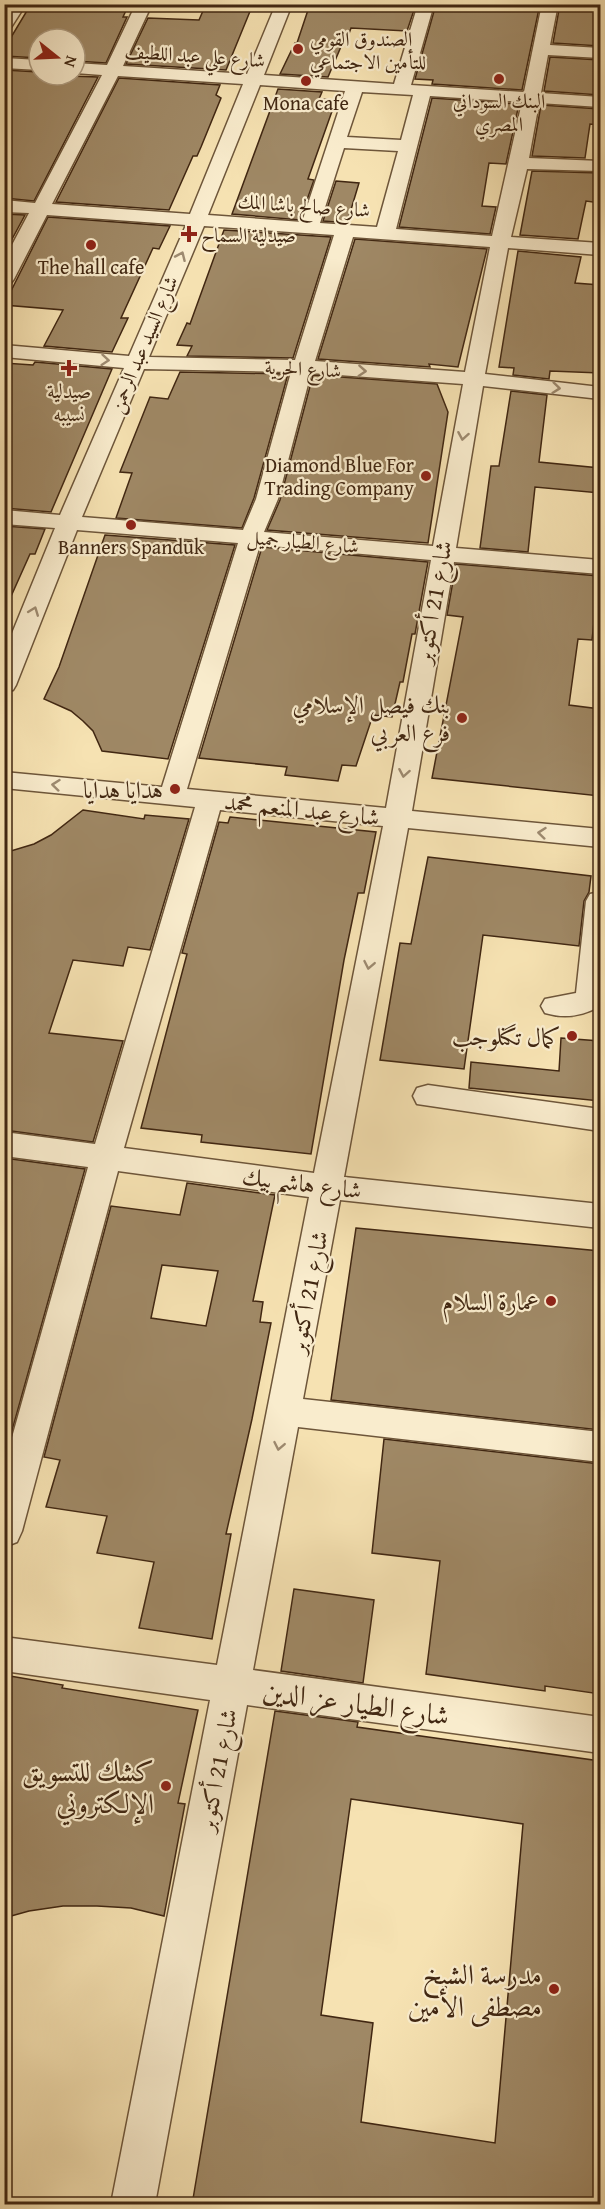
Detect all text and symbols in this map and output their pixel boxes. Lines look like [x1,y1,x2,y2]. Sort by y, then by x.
place label: الصندوق القومي للتأمين الاجتماعي [310,24,426,78]
north arrow [27,27,87,87]
street label: شارع علي عبد اللطيف [123,36,266,80]
marker: الصندوق القومي للتأمين الاجتماعي [291,42,305,56]
text: N [58,53,84,71]
marker: البنك السوداني المصري [492,72,506,86]
marker: Mona cafe [299,74,313,88]
place label: البنك السوداني المصري [453,86,545,140]
place label: Mona cafe [263,88,349,117]
street label: شارع صالح باشا المك [237,186,371,228]
place label: صيدلية السماح [201,220,296,253]
marker: صيدلية السماح [182,227,196,241]
marker: The hall cafe [84,238,98,252]
place label: The hall cafe [38,252,144,281]
one-way arrow [174,252,186,263]
street label: شارع السيد عبد الرحمن [101,271,189,419]
street label: شارع الحرية [264,352,342,388]
one-way arrow [100,353,109,366]
marker: صيدلية نسيبه [62,361,76,375]
one-way arrow [358,364,367,377]
place label: صيدلية نسيبه [47,376,91,428]
one-way arrow [552,381,561,394]
one-way arrow [457,431,470,441]
place label: Diamond Blue For Trading Company [265,450,414,502]
marker: Diamond Blue For Trading Company [419,469,433,483]
marker: Banners Spanduk [124,518,138,532]
street label: شارع الطيار جميل [245,522,360,564]
place label: Banners Spanduk [58,532,205,561]
street label: شارع 21 أكتوبر [404,538,464,670]
one-way arrow [26,606,39,616]
place label: بنك فيصل الإسلامي فرع العربي [293,687,450,753]
marker: بنك فيصل الإسلامي فرع العربي [455,711,469,725]
one-way arrow [398,768,411,778]
place label: هدايا هدايا [83,772,163,807]
one-way arrow [51,779,60,792]
marker: هدايا هدايا [168,782,182,796]
street label: شارع عبد المنعم محمد [222,783,381,840]
one-way arrow [538,827,547,840]
one-way arrow [363,960,376,970]
place label: كمال تگنلوجب [452,1019,560,1054]
marker: كمال تگنلوجب [565,1029,579,1043]
street label: شارع هاشم بيك [239,1158,364,1215]
street label: شارع 21 أكتوبر [278,1228,340,1360]
place label: عمارة السلام [442,1284,539,1323]
marker: عمارة السلام [544,1294,558,1308]
one-way arrow [273,1440,286,1450]
street label: شارع الطيار عز الدين [259,1669,452,1739]
street label: شارع 21 أكتوبر [187,1706,249,1838]
place label: كشك للتسويق الإلكتروني [22,1750,154,1826]
marker: كشك للتسويق الإلكتروني [159,1779,173,1793]
place label: مدرسة الشيخ مصطفى الأمين [408,1953,542,2027]
marker: مدرسة الشيخ مصطفى الأمين [547,1982,561,1996]

